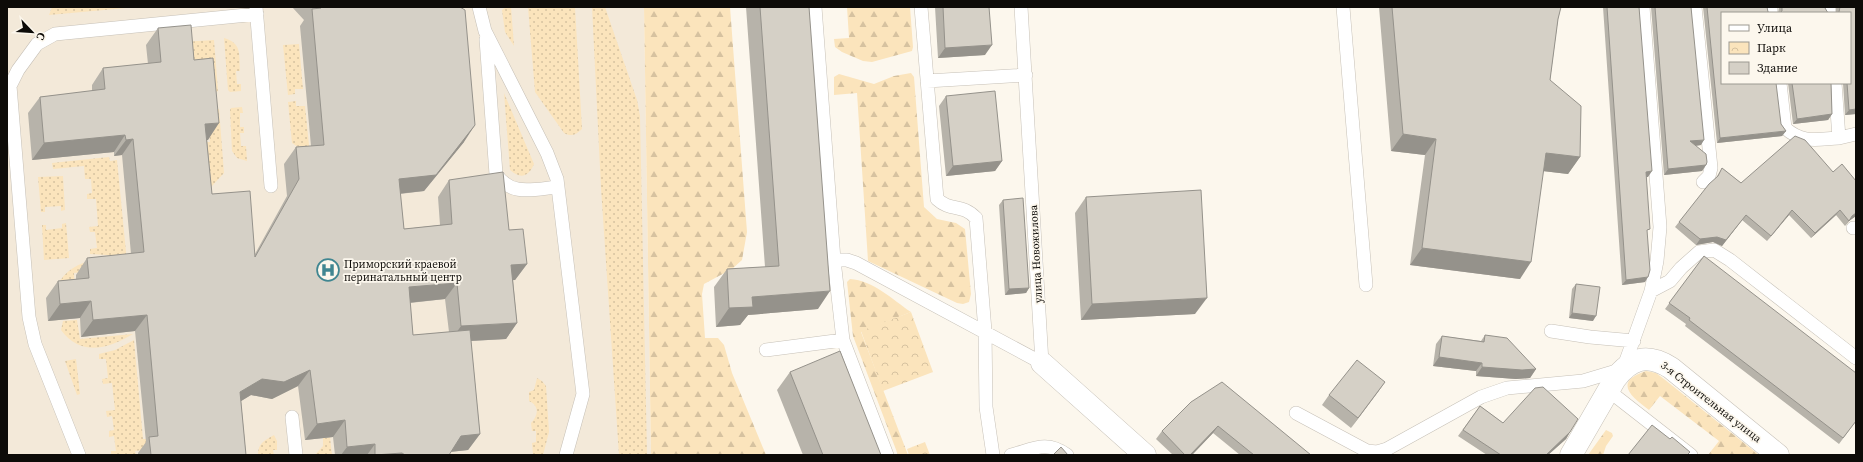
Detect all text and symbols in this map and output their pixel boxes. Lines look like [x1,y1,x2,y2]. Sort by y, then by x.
north arrow [12,12,52,52]
legend [1721,12,1851,84]
text: Улица [1757,20,1793,36]
text: С [32,30,49,42]
text: Парк [1757,40,1786,56]
text: Здание [1757,60,1798,76]
street label: улица Новожилова [1026,204,1046,304]
hospital icon: Приморский краевой перинатальный центр [315,257,341,283]
place label: Приморский краевой перинатальный центр [344,257,462,285]
street label: 3-я Строительная улица [1657,358,1765,446]

